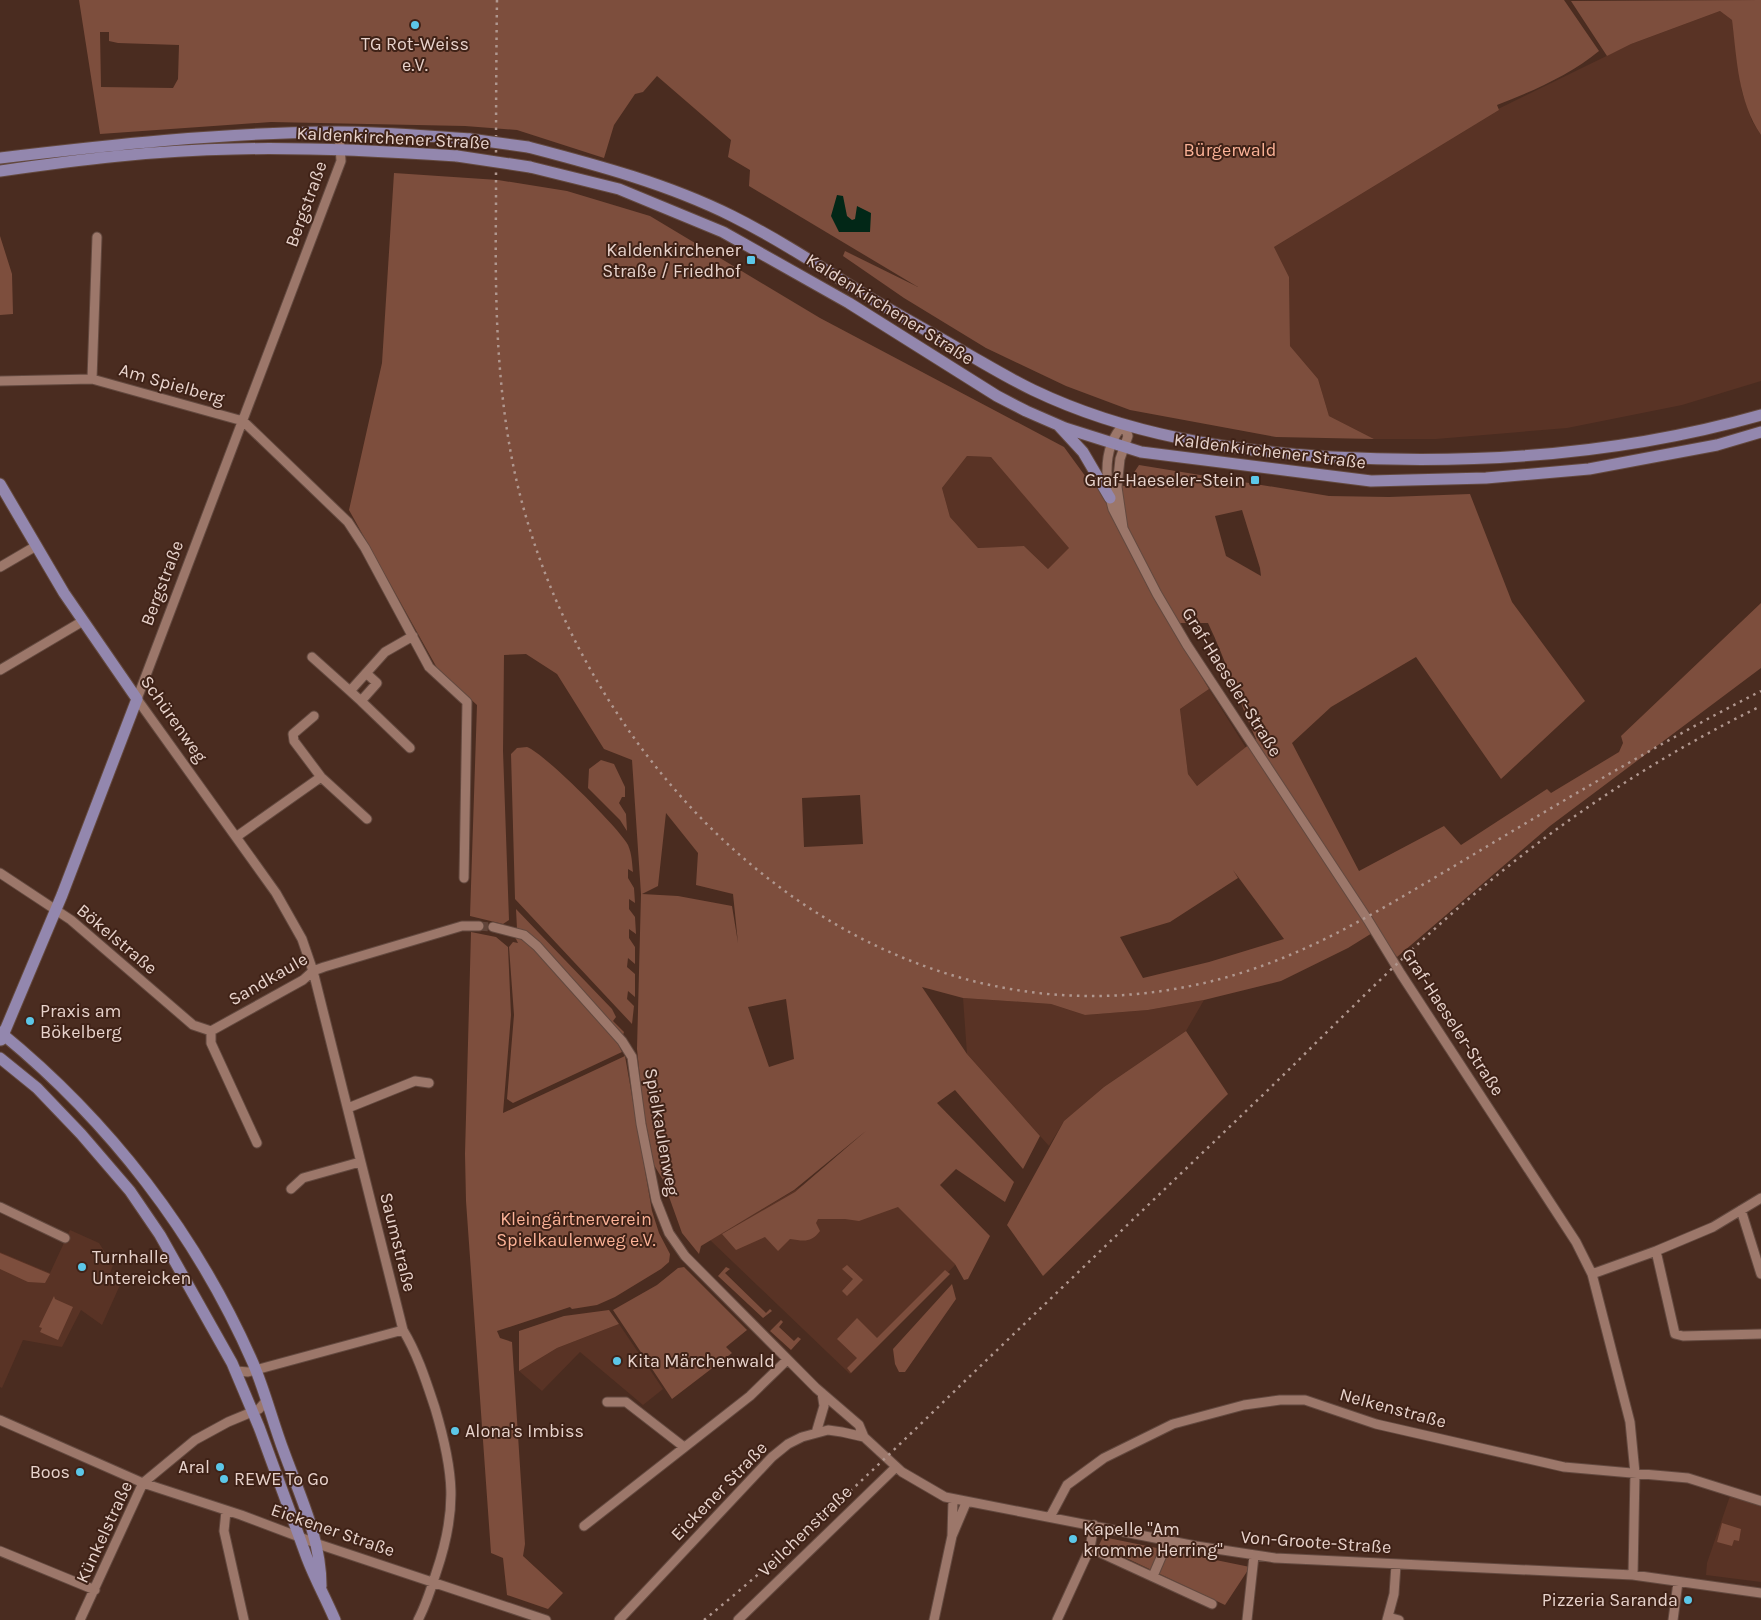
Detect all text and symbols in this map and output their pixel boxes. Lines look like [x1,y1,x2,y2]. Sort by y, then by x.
marker: TG Rot-Weiss e.V. [409,19,421,31]
place label: TG Rot-Weiss e.V. [361,33,469,76]
street label: Kaldenkirchener Straße [296,122,490,154]
park label: Bürgerwald [1184,139,1276,161]
street label: Bergstraße [280,158,332,250]
place label: Kaldenkirchener Straße / Friedhof [602,239,742,282]
street label: Kaldenkirchener Straße [802,248,978,370]
marker: Kaldenkirchener Straße / Friedhof [745,254,757,266]
street label: Am Spielberg [117,358,227,410]
street label: Kaldenkirchener Straße [1173,428,1367,474]
place label: Graf-Haeseler-Stein [1085,469,1245,491]
marker: Graf-Haeseler-Stein [1249,474,1261,486]
street label: Bergstraße [136,537,188,629]
street label: Graf-Haeseler-Straße [1177,603,1287,761]
street label: Schürenweg [136,671,212,767]
street label: Bökelstraße [72,899,162,979]
street label: Graf-Haeseler-Straße [1397,944,1509,1100]
street label: Sandkaule [225,948,311,1010]
place label: Praxis am Bökelberg [40,1000,122,1043]
marker: Praxis am Bökelberg [24,1015,36,1027]
street label: Spielkaulenweg [640,1066,684,1198]
street label: Saumstraße [375,1190,421,1294]
park label: Kleingärtnerverein Spielkaulenweg e.V. [496,1208,656,1251]
place label: Turnhalle Untereicken [92,1246,191,1289]
marker: Turnhalle Untereicken [76,1261,88,1273]
place label: Kita Märchenwald [627,1350,775,1372]
marker: Kita Märchenwald [611,1355,623,1367]
street label: Nelkenstraße [1337,1383,1449,1433]
place label: Alona's Imbiss [465,1420,584,1442]
marker: Alona's Imbiss [449,1425,461,1437]
street label: Eickener Straße [666,1437,772,1545]
place label: Aral [178,1456,210,1478]
place label: Boos [30,1461,70,1483]
marker: Aral [214,1461,226,1473]
marker: Boos [74,1466,86,1478]
place label: REWE To Go [234,1468,329,1490]
marker: REWE To Go [218,1473,230,1485]
street label: Künkelstraße [71,1477,137,1587]
street label: Veilchenstraße [753,1481,857,1581]
street label: Eickener Straße [268,1499,398,1561]
place label: Kapelle "Am kromme Herring" [1083,1518,1223,1561]
street label: Von-Groote-Straße [1240,1526,1392,1558]
marker: Kapelle "Am kromme Herring" [1067,1533,1079,1545]
place label: Pizzeria Saranda [1542,1589,1678,1611]
marker: Pizzeria Saranda [1682,1594,1694,1606]

